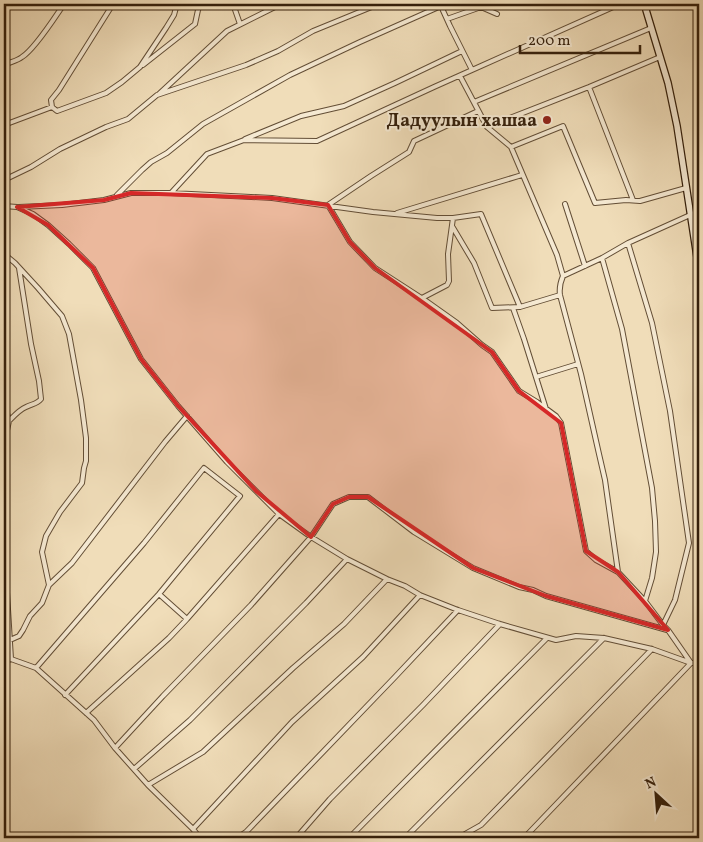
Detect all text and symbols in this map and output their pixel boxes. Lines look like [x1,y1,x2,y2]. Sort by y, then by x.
scale bar [520,22,640,54]
text: 200 m [528,31,571,52]
place label: Дадуулын хашаа [387,109,537,134]
marker: Дадуулын хашаа [541,114,553,126]
north arrow [630,770,680,820]
text: N [642,773,660,794]

